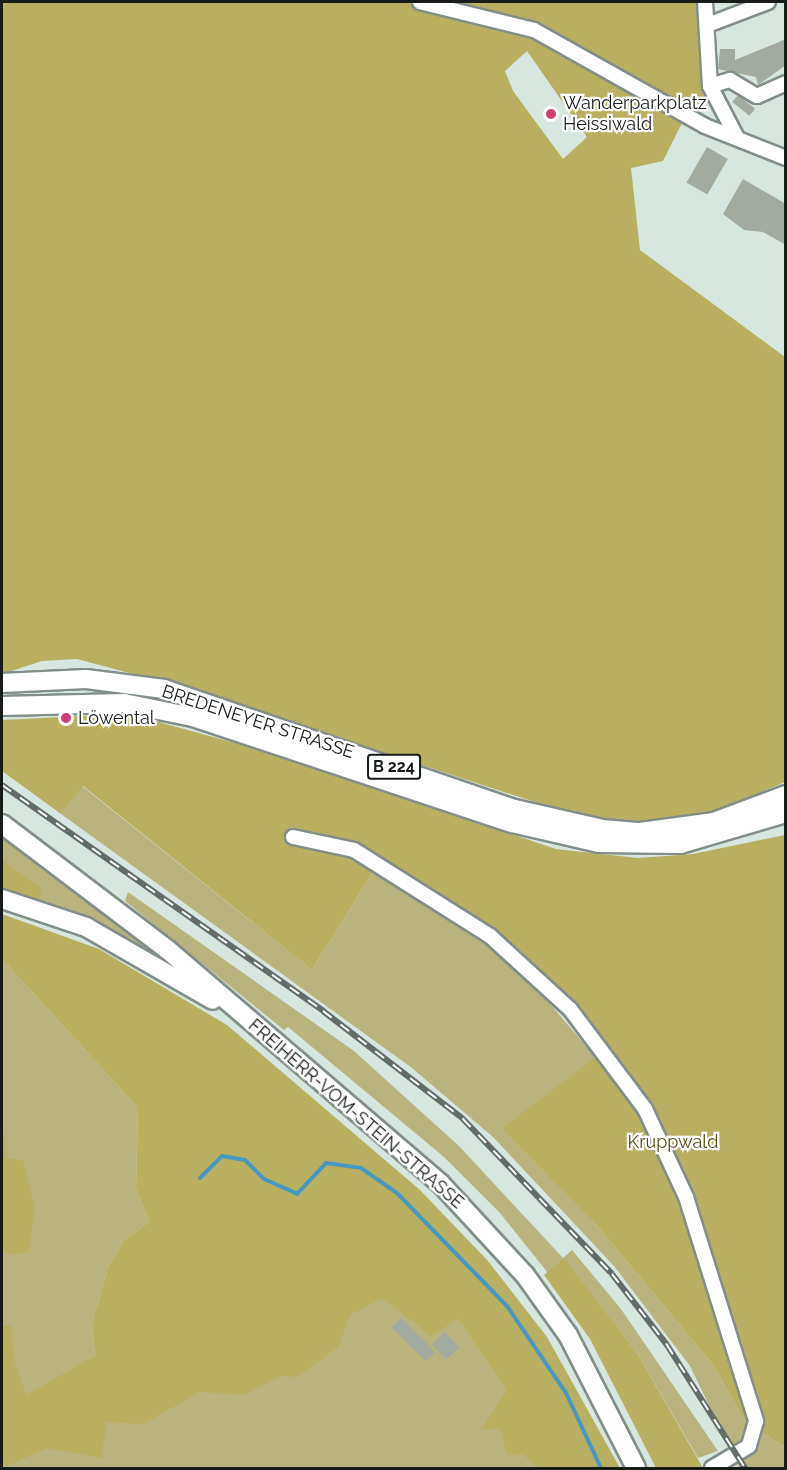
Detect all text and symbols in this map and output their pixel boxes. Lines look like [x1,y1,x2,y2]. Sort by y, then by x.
place label: Wanderparkplatz Heissiwald [563,93,707,136]
marker: Wanderparkplatz Heissiwald [544,107,558,121]
street label: BREDENEYER STRASSE [159,681,357,763]
place label: Löwental [78,707,155,729]
marker: Löwental [59,711,73,725]
road number: B 224 [367,754,421,780]
street label: FREIHERR-VOM-STEIN-STRASSE [244,1015,468,1213]
park label: Kruppwald [628,1131,718,1153]

